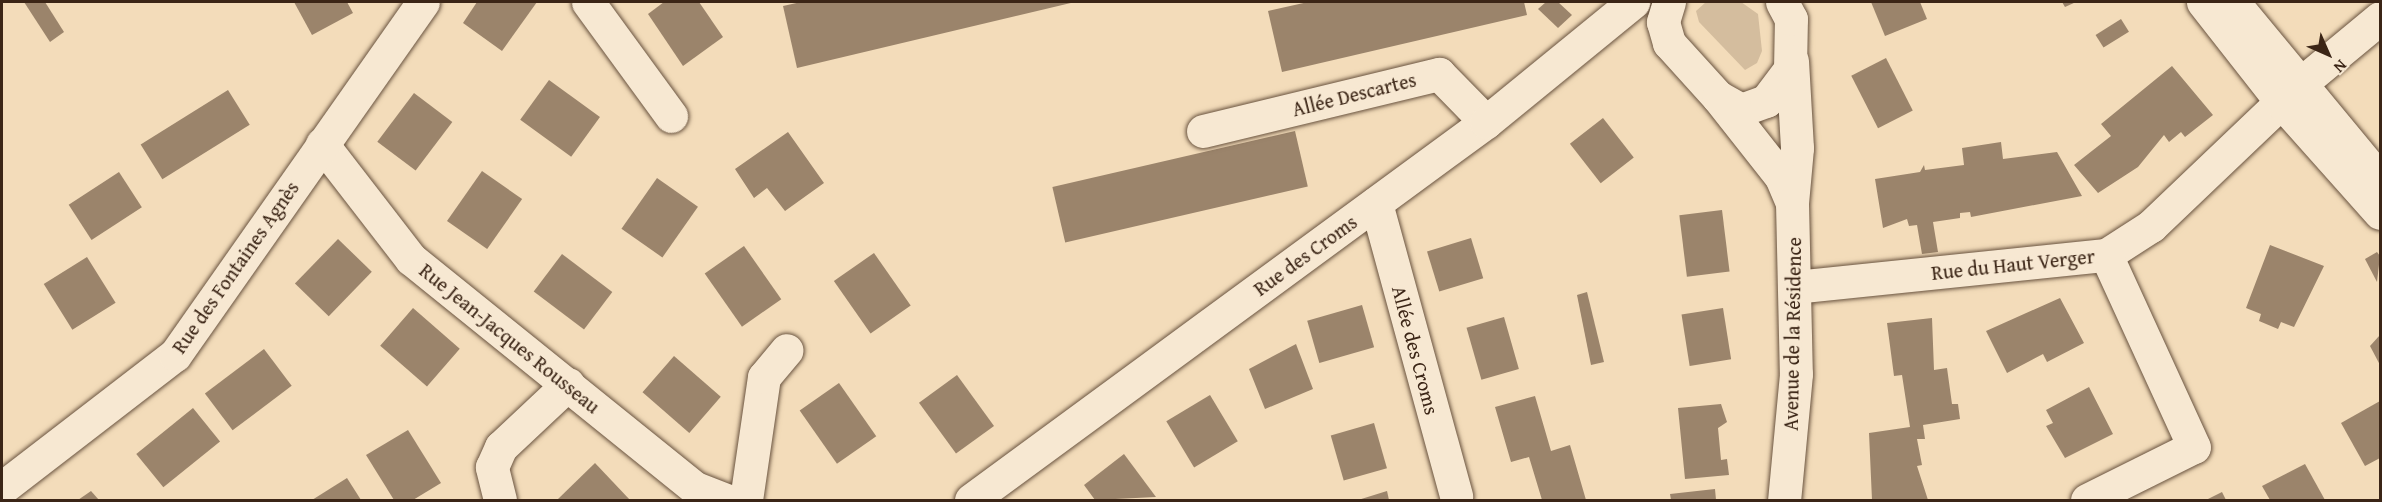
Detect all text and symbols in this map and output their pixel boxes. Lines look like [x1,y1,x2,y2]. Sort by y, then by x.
north arrow [2298,24,2358,84]
text: N [2328,54,2353,79]
street label: Allée Descartes [1290,67,1418,121]
street label: Rue des Fontaines Agnès [166,176,304,358]
street label: Rue des Croms [1249,209,1361,301]
street label: Avenue de la Résidence [1778,237,1806,431]
street label: Rue du Haut Verger [1930,243,2096,285]
street label: Rue Jean-Jacques Rousseau [415,258,605,418]
street label: Allée des Croms [1387,283,1445,417]

